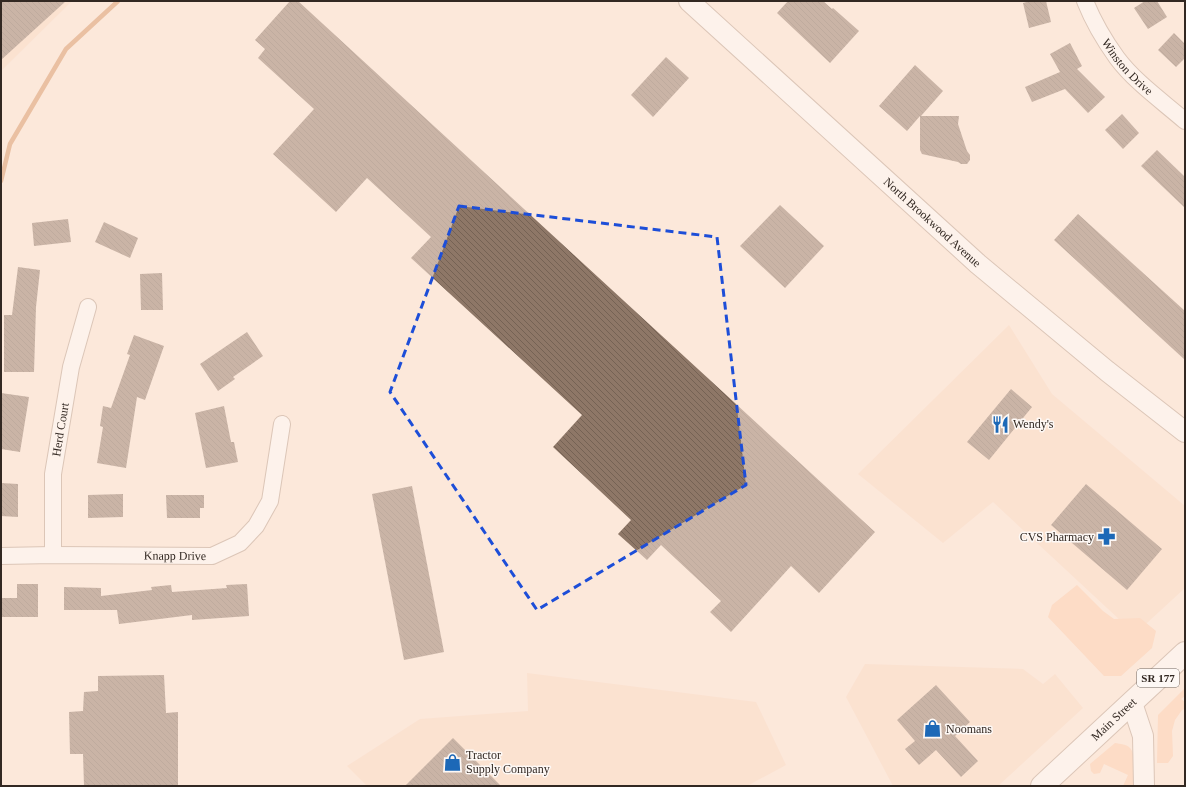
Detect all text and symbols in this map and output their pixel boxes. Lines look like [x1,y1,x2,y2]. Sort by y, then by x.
street label: Winston Drive [1099,36,1156,98]
street label: North Brookwood Avenue [881,175,984,270]
street label: Herd Court [49,401,72,458]
restaurant icon: Wendy's [990,414,1010,434]
place label: Wendy's [1013,417,1054,431]
pharmacy icon: CVS Pharmacy [1097,527,1117,547]
place label: CVS Pharmacy [1020,530,1094,544]
street label: Knapp Drive [144,549,206,563]
road number: SR 177 [1137,669,1179,687]
street label: Main Street [1088,694,1140,744]
shop icon: Noomans [923,719,943,739]
place label: Noomans [946,722,992,736]
place label: Tractor Supply Company [466,748,550,776]
shop icon: Tractor Supply Company [443,752,463,772]

